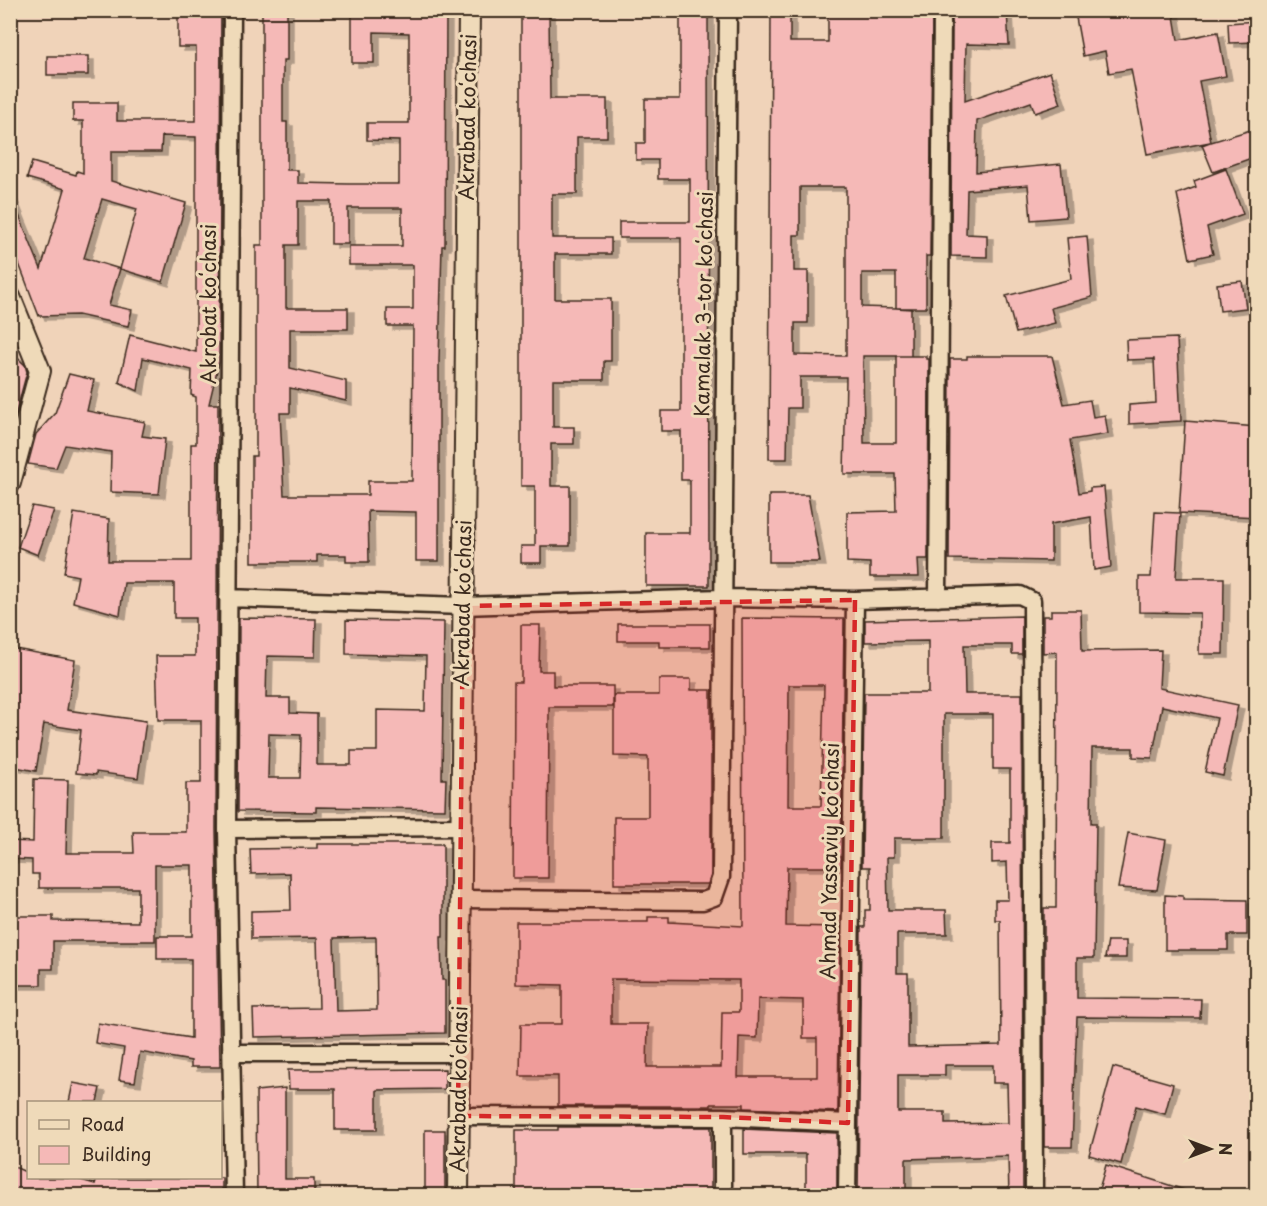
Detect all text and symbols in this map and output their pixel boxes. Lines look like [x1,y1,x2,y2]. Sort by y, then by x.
street label: Akrabad koʻchasi [451,33,483,201]
street label: Kamalak 3-tor koʻchasi [686,191,720,417]
street label: Akrobat koʻchasi [193,224,223,384]
street label: Akrabad koʻchasi [446,519,478,687]
street label: Ahmad Yassaviy koʻchasi [812,742,846,980]
street label: Akrabad koʻchasi [442,1005,474,1173]
legend [27,1101,222,1179]
text: Road [81,1110,125,1137]
north arrow [1180,1119,1240,1179]
text: Building [81,1140,151,1167]
text: N [1214,1143,1238,1155]

